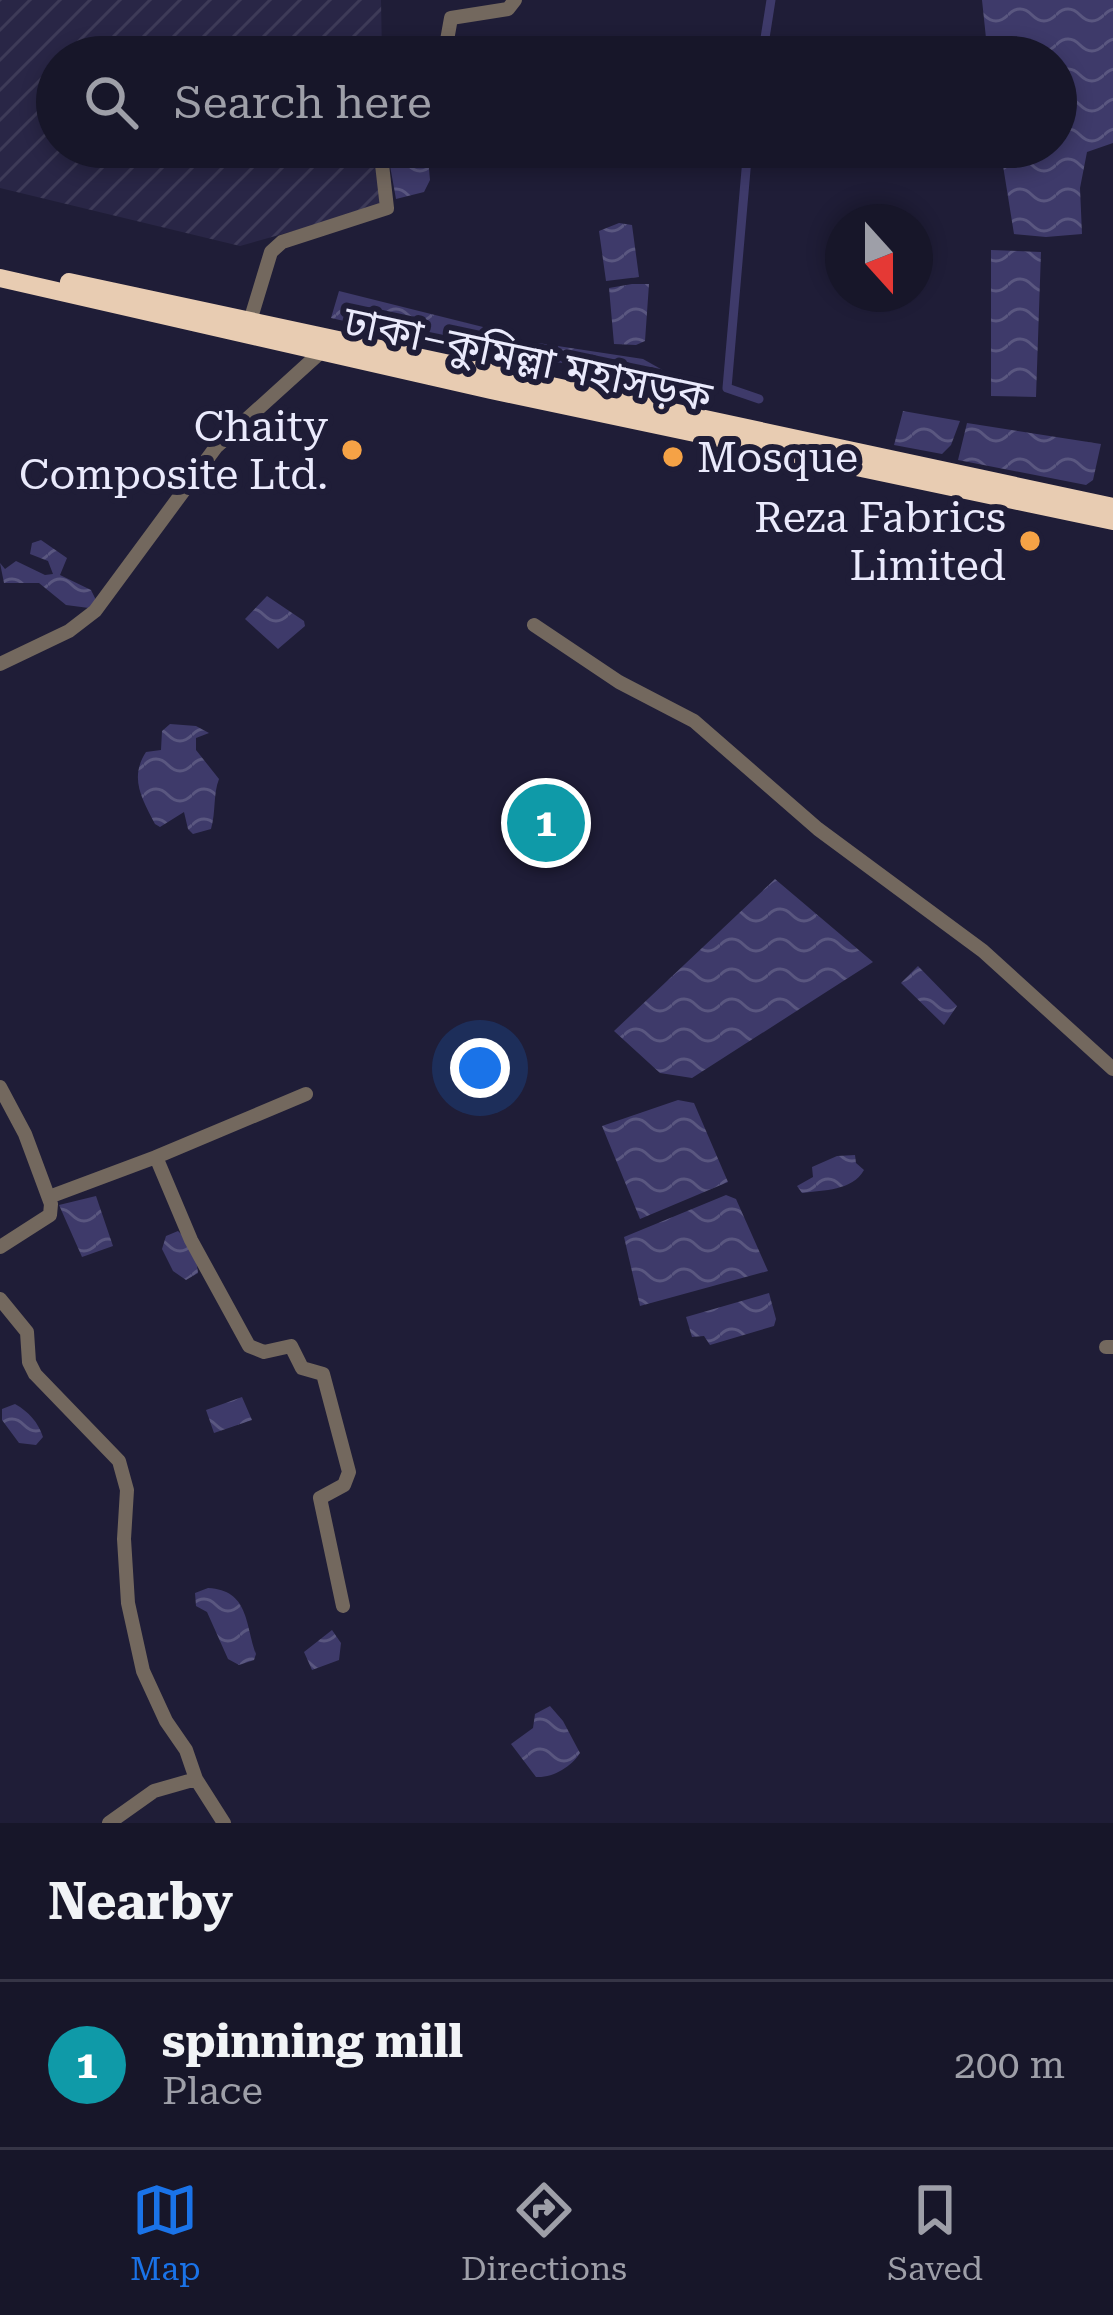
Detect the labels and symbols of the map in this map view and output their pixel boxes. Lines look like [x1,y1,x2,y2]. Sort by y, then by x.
north arrow [825,204,933,312]
street label: ঢাকা–কুমিল্লা মহাসড়ক [339,296,717,422]
place label: Chaity Composite Ltd. [19,402,328,499]
place label: Mosque [697,433,858,482]
marker: Chaity Composite Ltd. [339,437,365,463]
marker: Mosque [660,444,686,470]
place label: Reza Fabrics Limited [754,493,1006,590]
marker: Reza Fabrics Limited [1017,528,1043,554]
pin: 1 [507,778,585,868]
your location [450,1038,510,1098]

